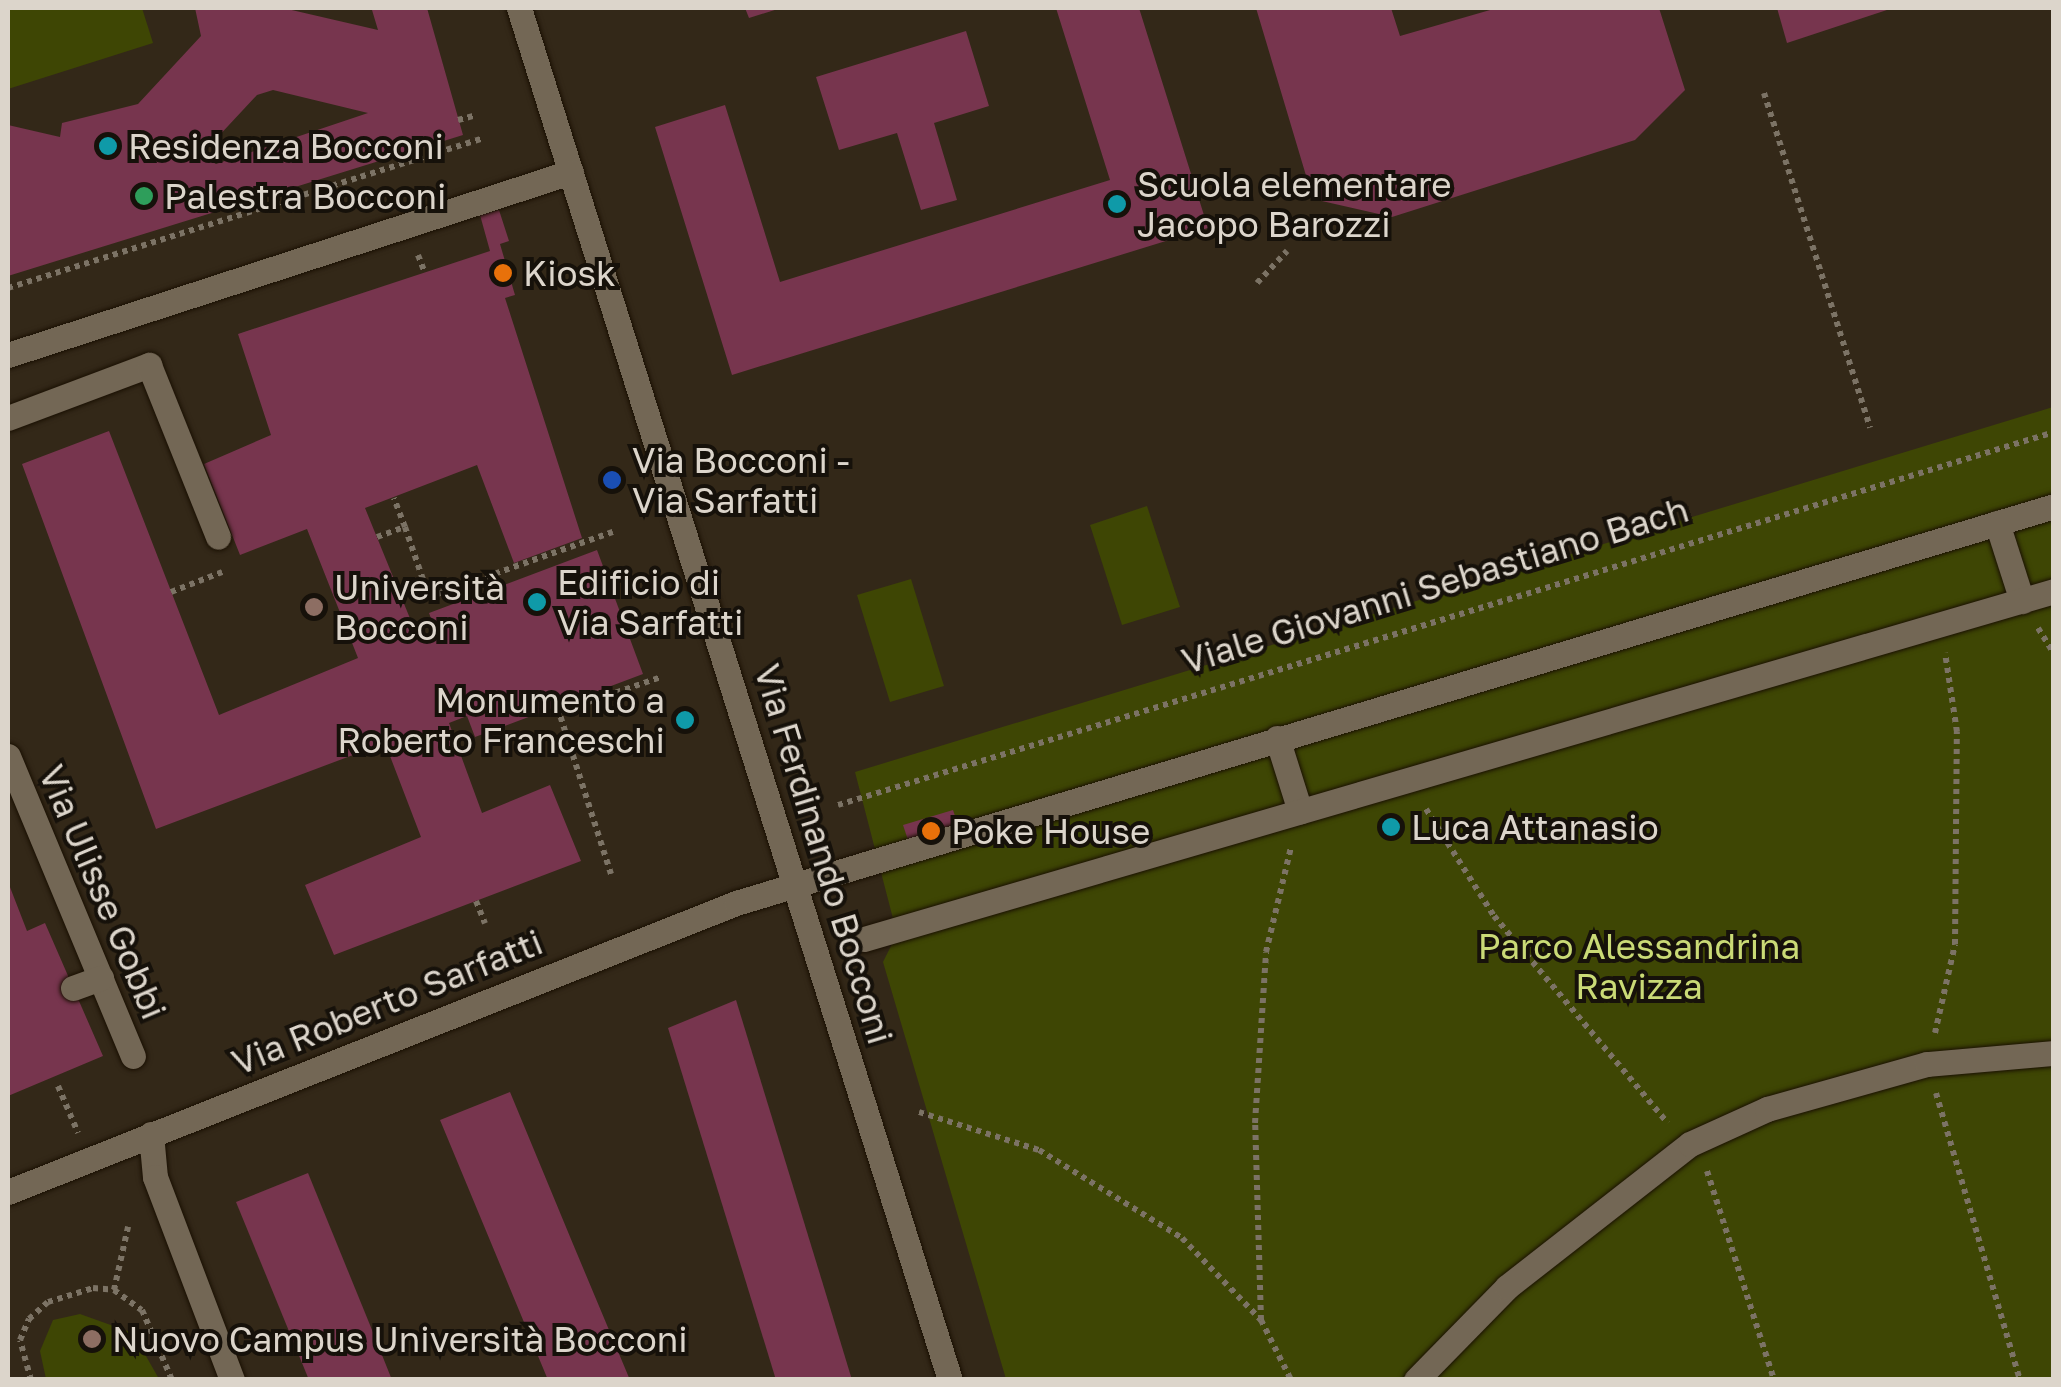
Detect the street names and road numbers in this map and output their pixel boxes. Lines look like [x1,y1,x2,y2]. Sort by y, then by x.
street label: Viale Giovanni Sebastiano Bach [1177,488,1693,682]
street label: Via Ferdinando Bocconi [746,659,902,1049]
street label: Via Ulisse Gobbi [31,759,175,1025]
street label: Via Roberto Sarfatti [226,921,548,1083]

